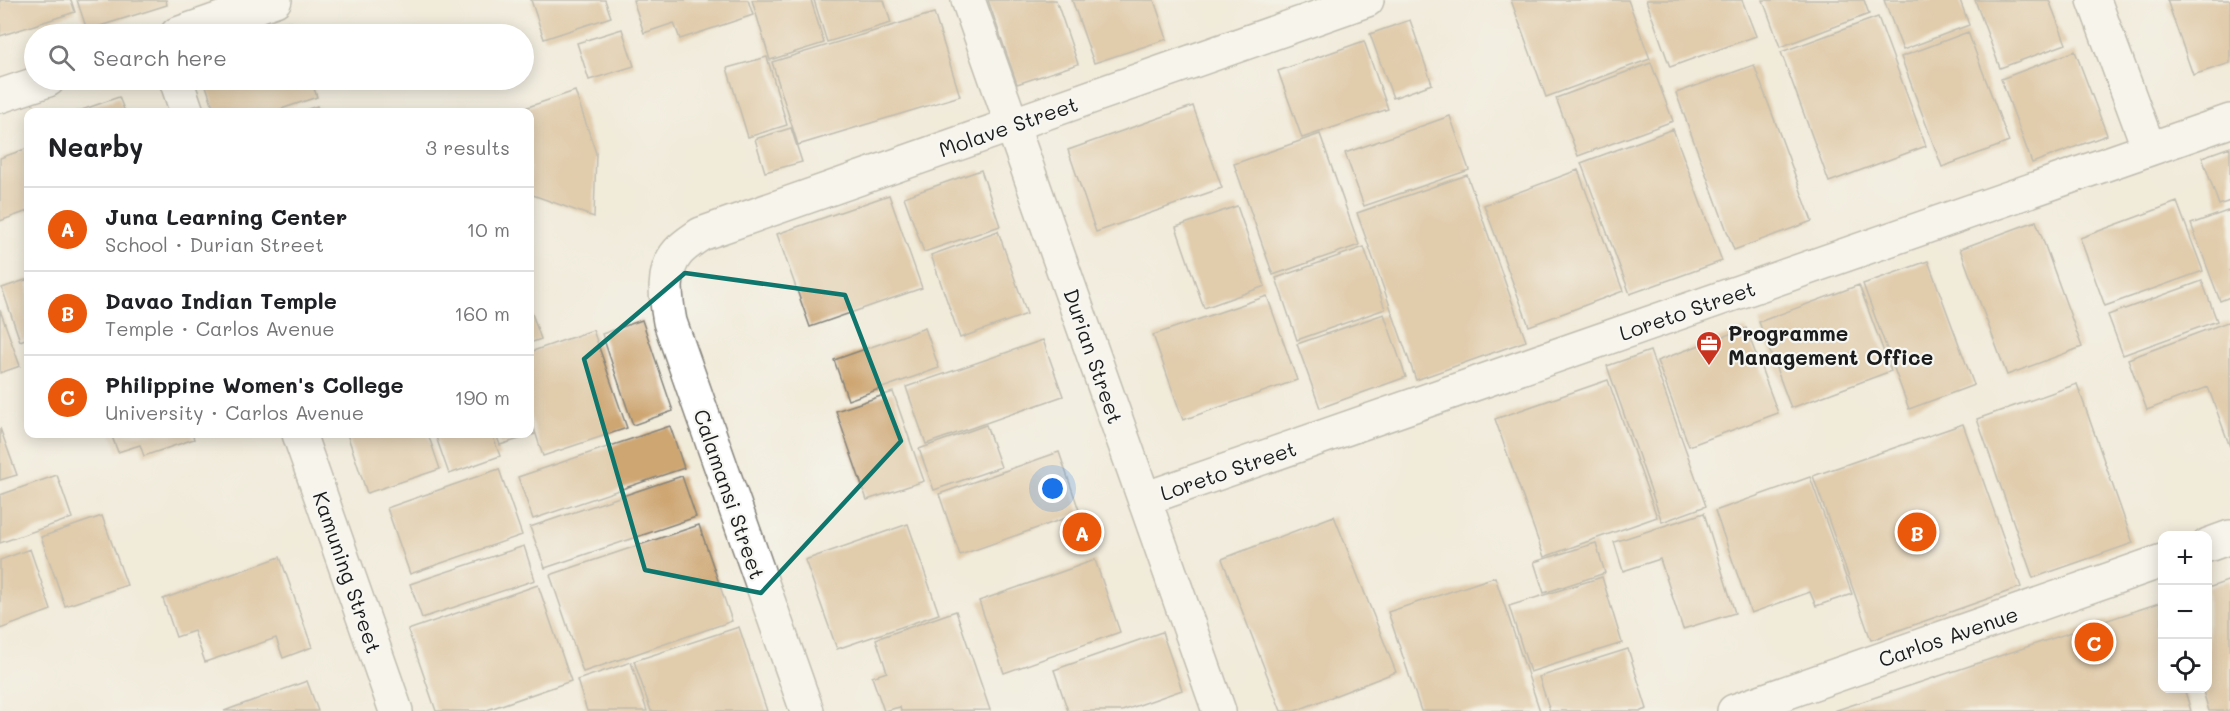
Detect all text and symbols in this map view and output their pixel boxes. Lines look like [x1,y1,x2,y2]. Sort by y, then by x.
search box [24,24,534,90]
icon: search [45,41,78,74]
text: Search here [93,43,227,72]
street label: Molave Street [935,90,1081,162]
text: Nearby [48,130,143,164]
text: 3 results [425,134,510,160]
text: Juna Learning Center [105,202,347,231]
text: A [61,216,74,242]
text: 10 m [466,216,510,242]
text: School · Durian Street [105,231,324,257]
street label: Loreto Street [1615,274,1759,346]
street label: Durian Street [1058,285,1130,427]
text: Davao Indian Temple [105,286,337,315]
text: B [61,300,74,326]
text: 160 m [454,300,510,326]
text: Temple · Carlos Avenue [105,315,335,341]
place label: Programme Management Office [1728,319,1933,370]
office icon: Programme Management Office [1694,329,1724,367]
text: Philippine Women's College [105,370,404,399]
text: C [60,384,75,410]
text: 190 m [455,384,510,410]
text: University · Carlos Avenue [105,399,364,425]
street label: Calamansi Street [688,405,772,583]
street label: Loreto Street [1156,434,1300,506]
your location [1038,474,1067,503]
street label: Kamuning Street [308,487,388,657]
pin: A [1062,510,1102,554]
pin: B [1898,510,1936,554]
map controls [2158,531,2212,693]
button: + [2158,531,2212,585]
button: − [2158,585,2212,639]
street label: Carlos Avenue [1875,599,2021,673]
pin: C [2074,620,2114,664]
button: locate [2158,639,2212,693]

